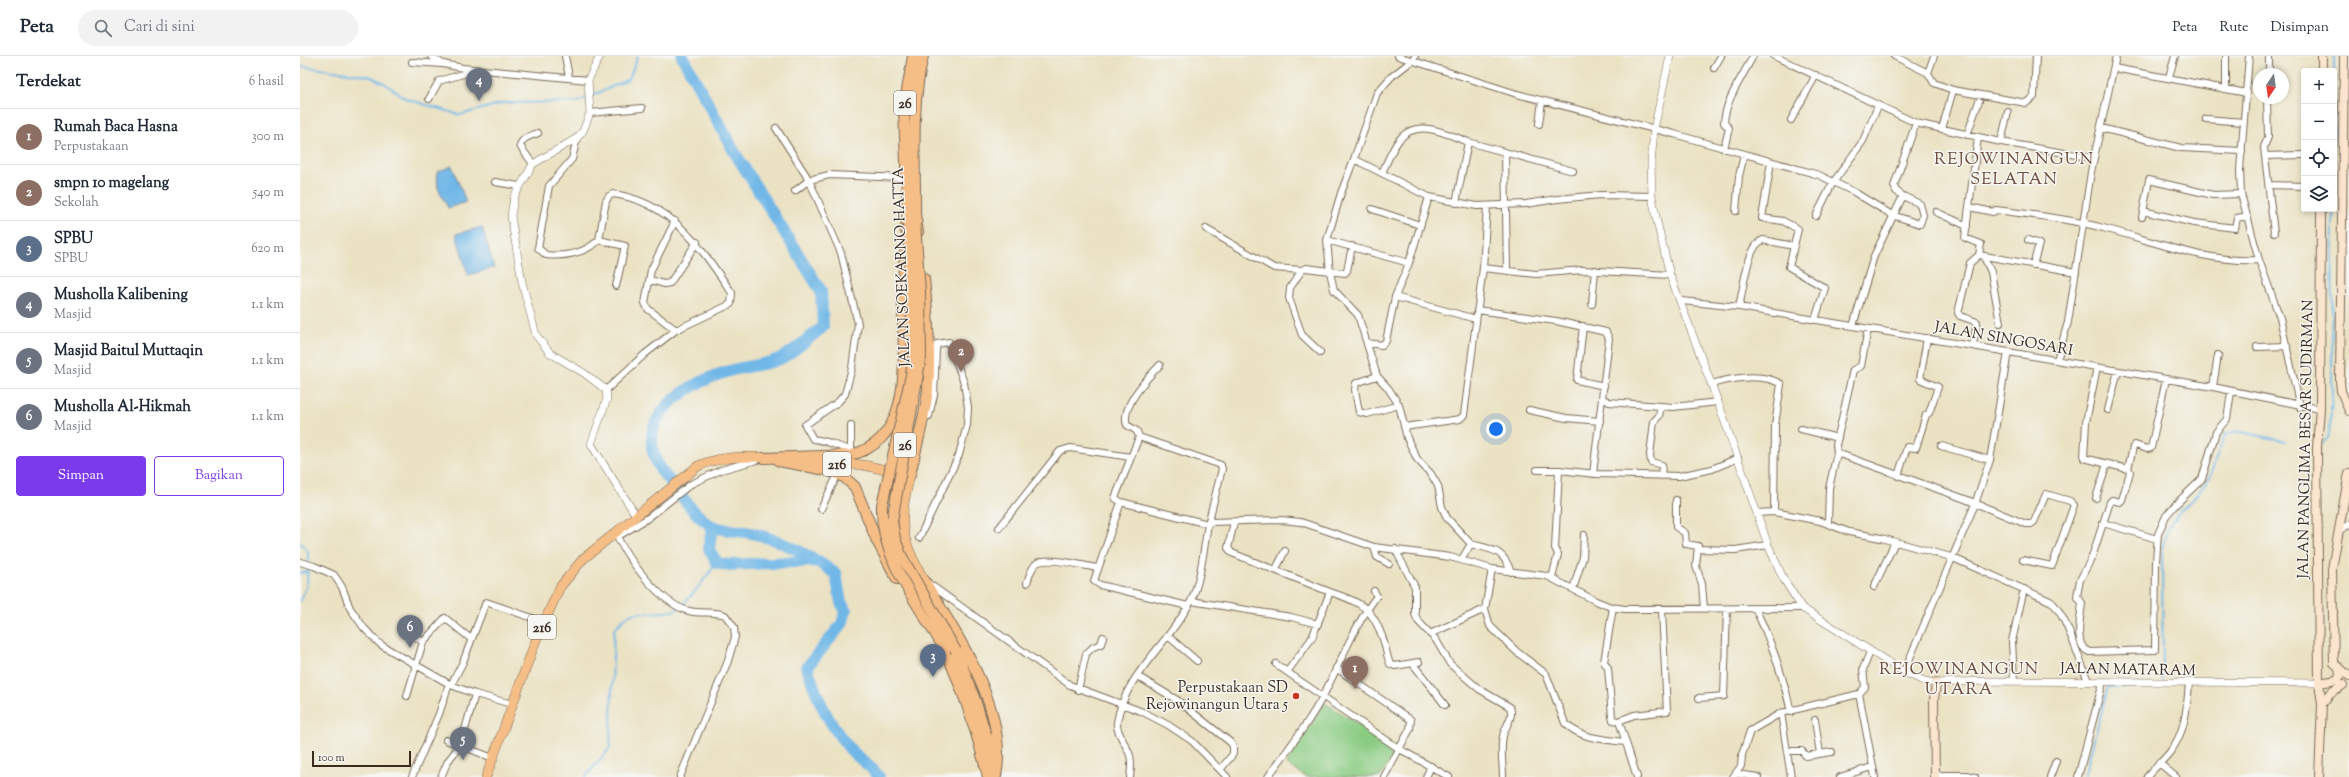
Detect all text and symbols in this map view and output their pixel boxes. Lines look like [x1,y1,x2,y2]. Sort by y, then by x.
search box [78,10,358,46]
text: Peta [20,14,54,41]
icon: search [92,17,114,39]
text: Cari di sini [124,17,195,38]
text: Peta [2172,18,2197,38]
text: Rute [2219,18,2249,38]
text: Disimpan [2271,18,2329,38]
pin: 4 [466,68,492,101]
north arrow [2253,68,2289,104]
map controls [2301,68,2337,212]
button: + [2301,68,2337,104]
text: Terdekat [16,70,81,94]
text: 6 hasil [249,73,284,91]
road number: 26 [894,91,916,115]
button: − [2301,104,2337,140]
text: Rumah Baca Hasna [54,117,178,138]
text: 1 [27,128,31,146]
text: 300 m [252,128,284,146]
text: Perpustakaan [54,138,129,156]
button: locate [2301,140,2337,176]
district label: REJOWINANGUN SELATAN [1934,148,2094,192]
street label: JALAN SOEKARNO HATTA [889,167,917,368]
text: smpn 10 magelang [54,173,169,194]
button: layers [2301,176,2337,212]
text: 2 [26,184,32,202]
text: 540 m [253,184,284,202]
text: Sekolah [54,194,99,212]
text: SPBU [54,229,93,250]
text: 3 [26,240,32,258]
text: 620 m [251,240,284,258]
text: SPBU [54,250,88,268]
text: Musholla Kalibening [54,285,188,306]
text: 4 [26,296,32,314]
text: 1.1 km [251,296,284,314]
street label: JALAN PANGLIMA BESAR SUDIRMAN [2294,299,2319,580]
text: Masjid [54,306,92,324]
street label: JALAN SINGOSARI [1932,317,2075,362]
pin: 2 [948,339,974,372]
text: Masjid Baitul Muttaqin [54,341,203,362]
text: 5 [27,352,31,370]
text: 1.1 km [251,352,284,370]
text: Masjid [54,362,92,380]
text: Musholla Al-Hikmah [54,397,191,418]
text: 6 [26,408,32,426]
text: 1.1 km [251,408,284,426]
text: Masjid [54,418,92,436]
your location [1486,419,1506,439]
road number: 26 [894,433,916,457]
road number: 216 [823,452,851,476]
button: Simpan [16,456,146,496]
button: Bagikan [154,456,284,496]
pin: 6 [397,615,423,648]
road number: 216 [528,615,556,639]
pin: 3 [920,644,946,677]
pin: 1 [1342,656,1368,689]
district label: REJOWINANGUN UTARA [1879,658,2039,702]
street label: JALAN MATARAM [2059,659,2196,682]
place label: Perpustakaan SD Rejowinangun Utara 5 [1146,678,1288,716]
marker: Perpustakaan SD Rejowinangun Utara 5 [1291,691,1301,701]
pin: 5 [450,727,476,760]
scale bar [312,749,411,768]
text: 100 m [318,750,345,766]

